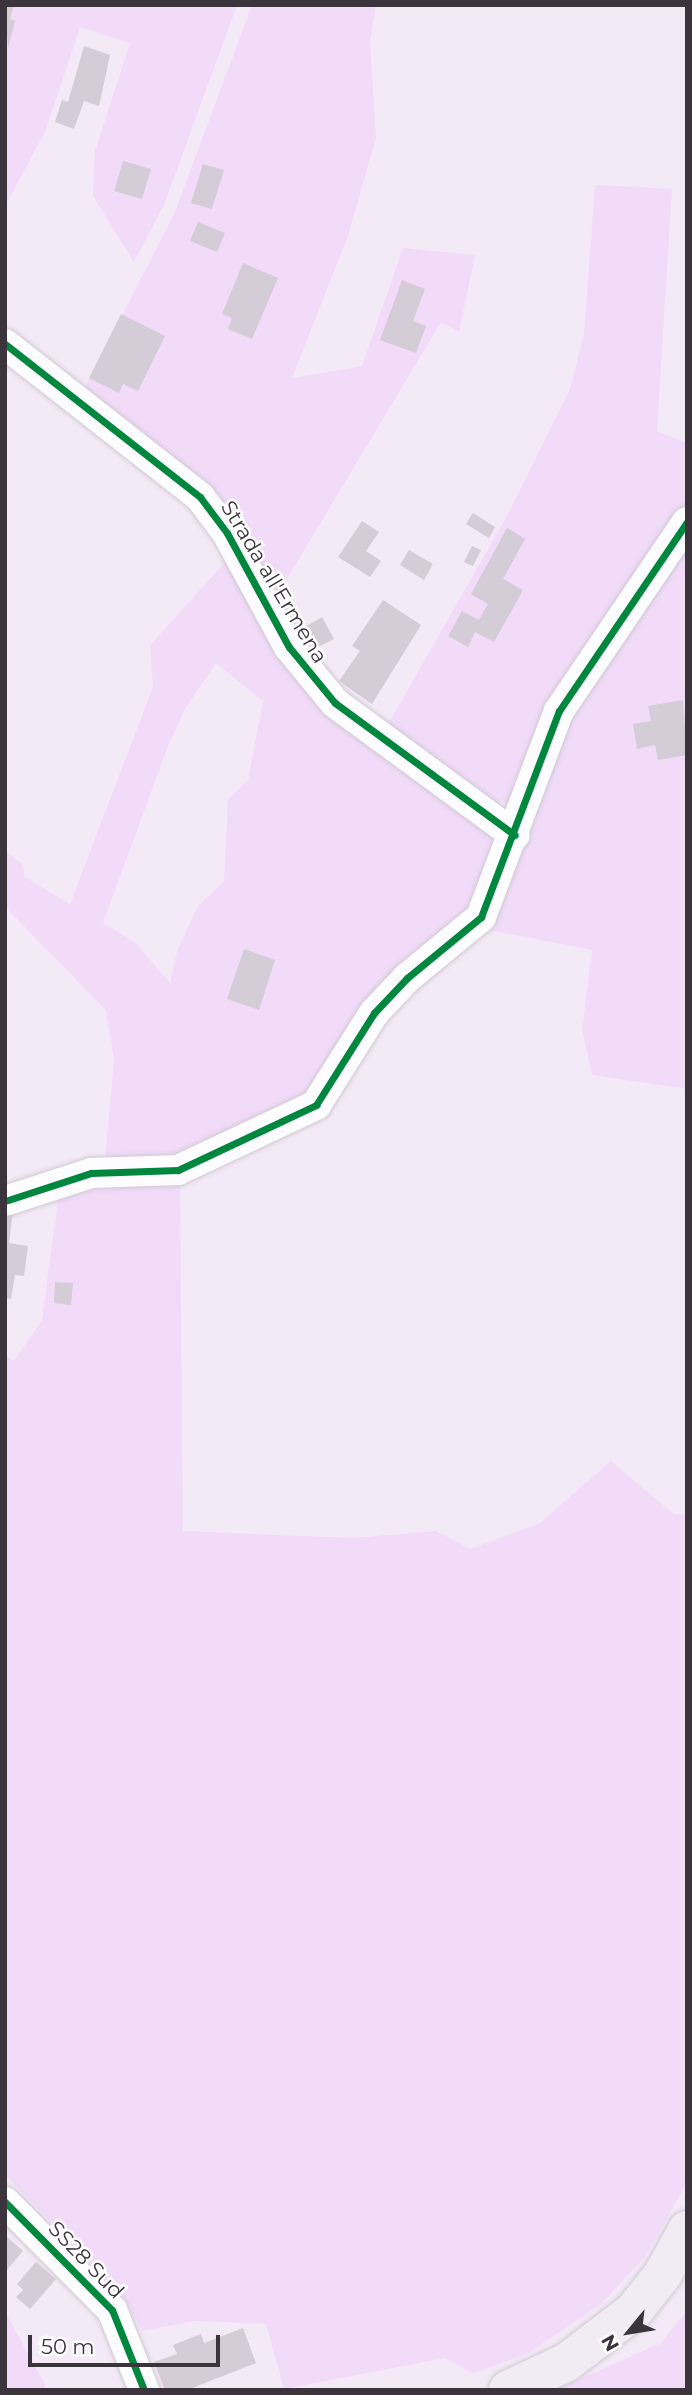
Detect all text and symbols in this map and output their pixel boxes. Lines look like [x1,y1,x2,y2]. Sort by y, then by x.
street label: Strada all'Ermena [215,496,333,668]
street label: SS28 Sud [43,2216,129,2304]
north arrow [594,2297,664,2367]
scale bar [32,2322,224,2366]
text: N [597,2330,624,2355]
text: 50 m [41,2334,95,2359]

